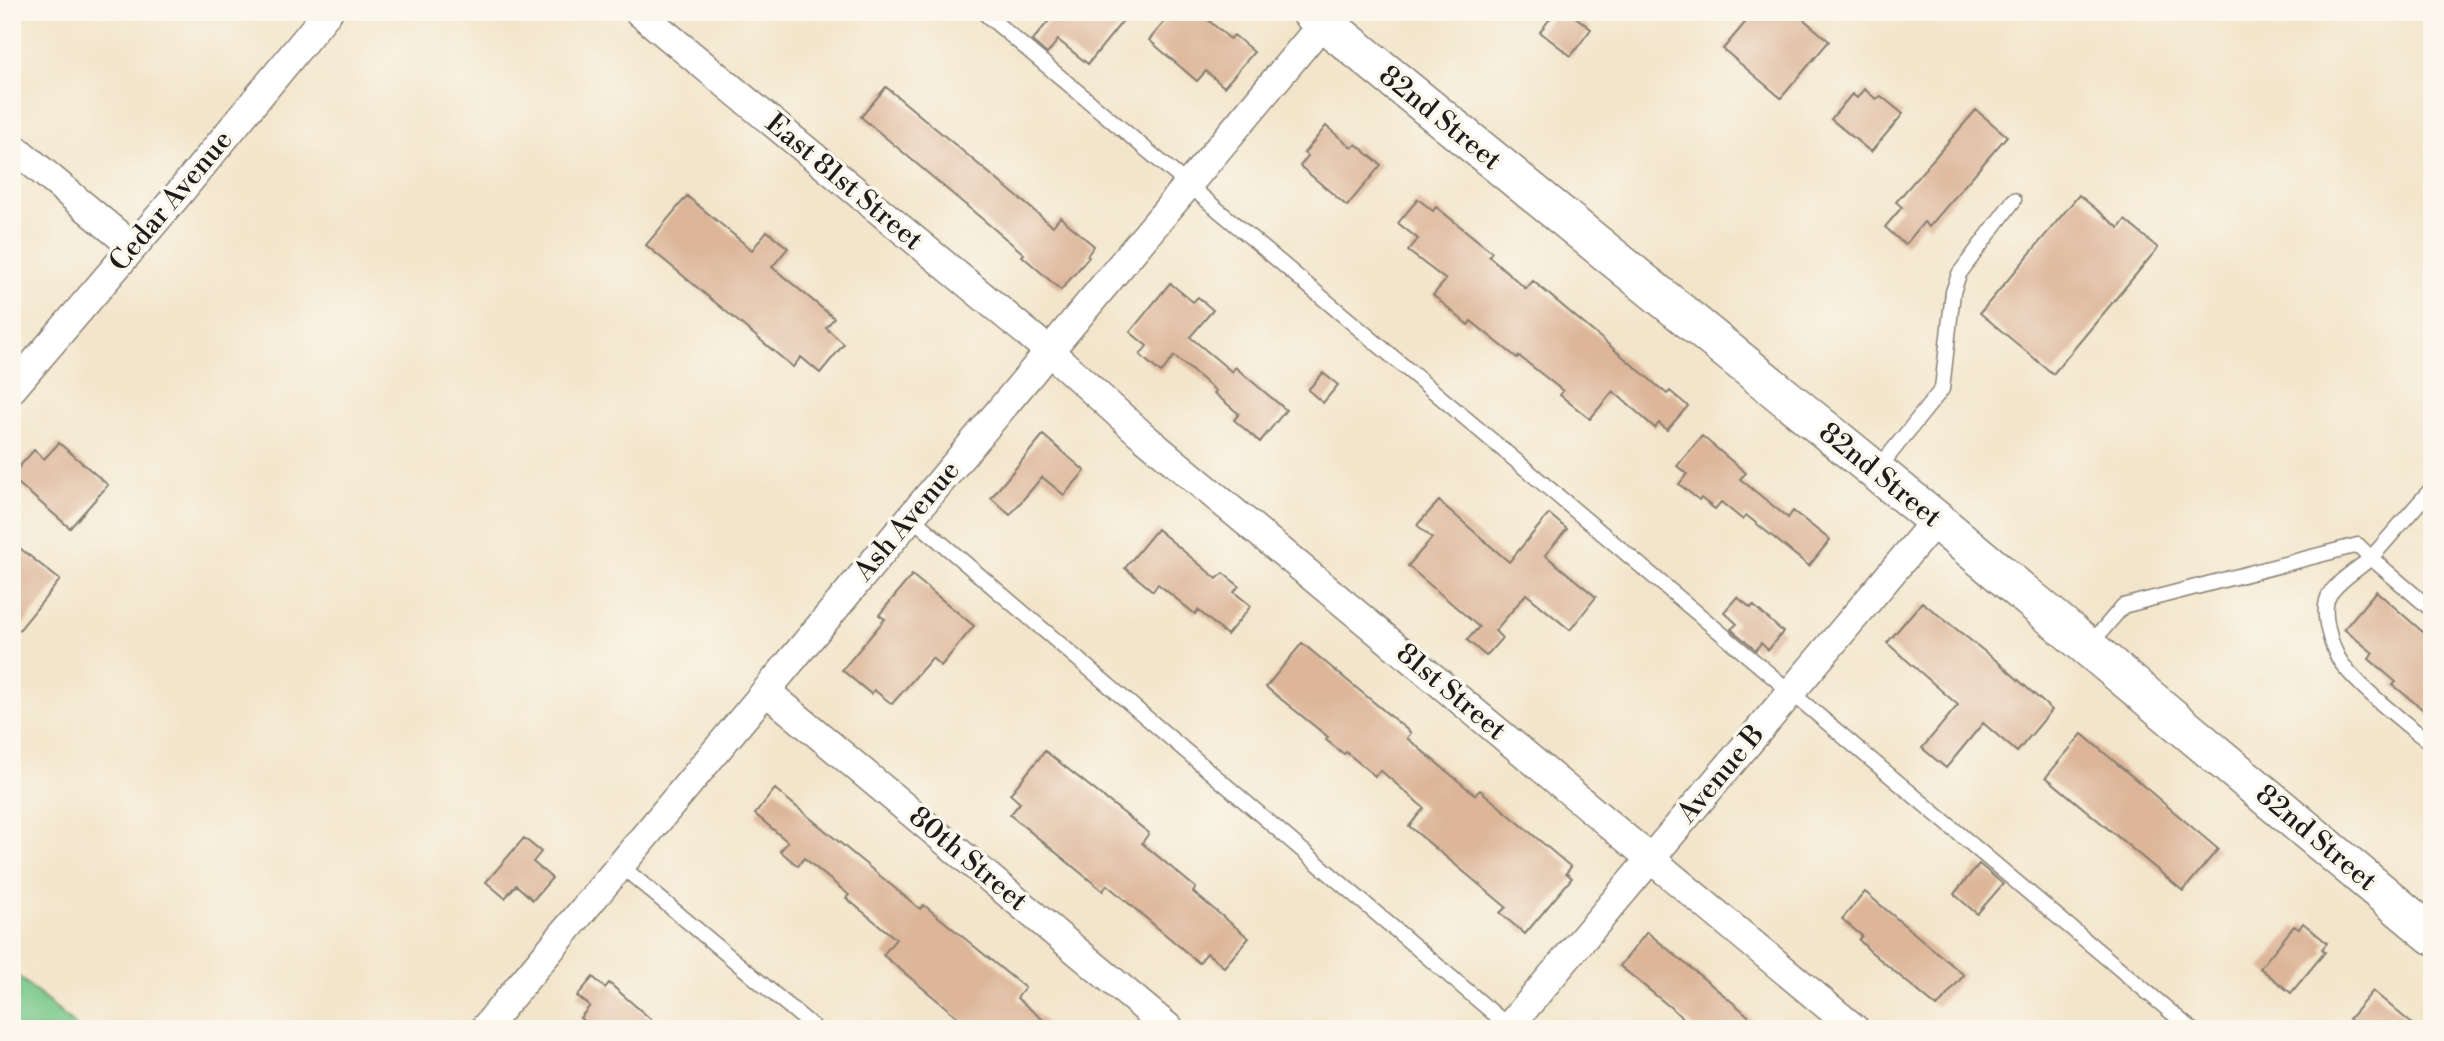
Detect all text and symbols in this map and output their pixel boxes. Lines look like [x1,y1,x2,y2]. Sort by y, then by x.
street label: 82nd Street [1372,58,1508,178]
street label: East 81st Street [758,106,930,258]
street label: Cedar Avenue [102,123,240,279]
street label: 82nd Street [1812,415,1948,535]
street label: Ash Avenue [846,454,967,589]
street label: 81st Street [1389,636,1513,748]
street label: Avenue B [1669,718,1772,831]
street label: 82nd Street [2248,777,2384,899]
street label: 80th Street [901,799,1035,919]

